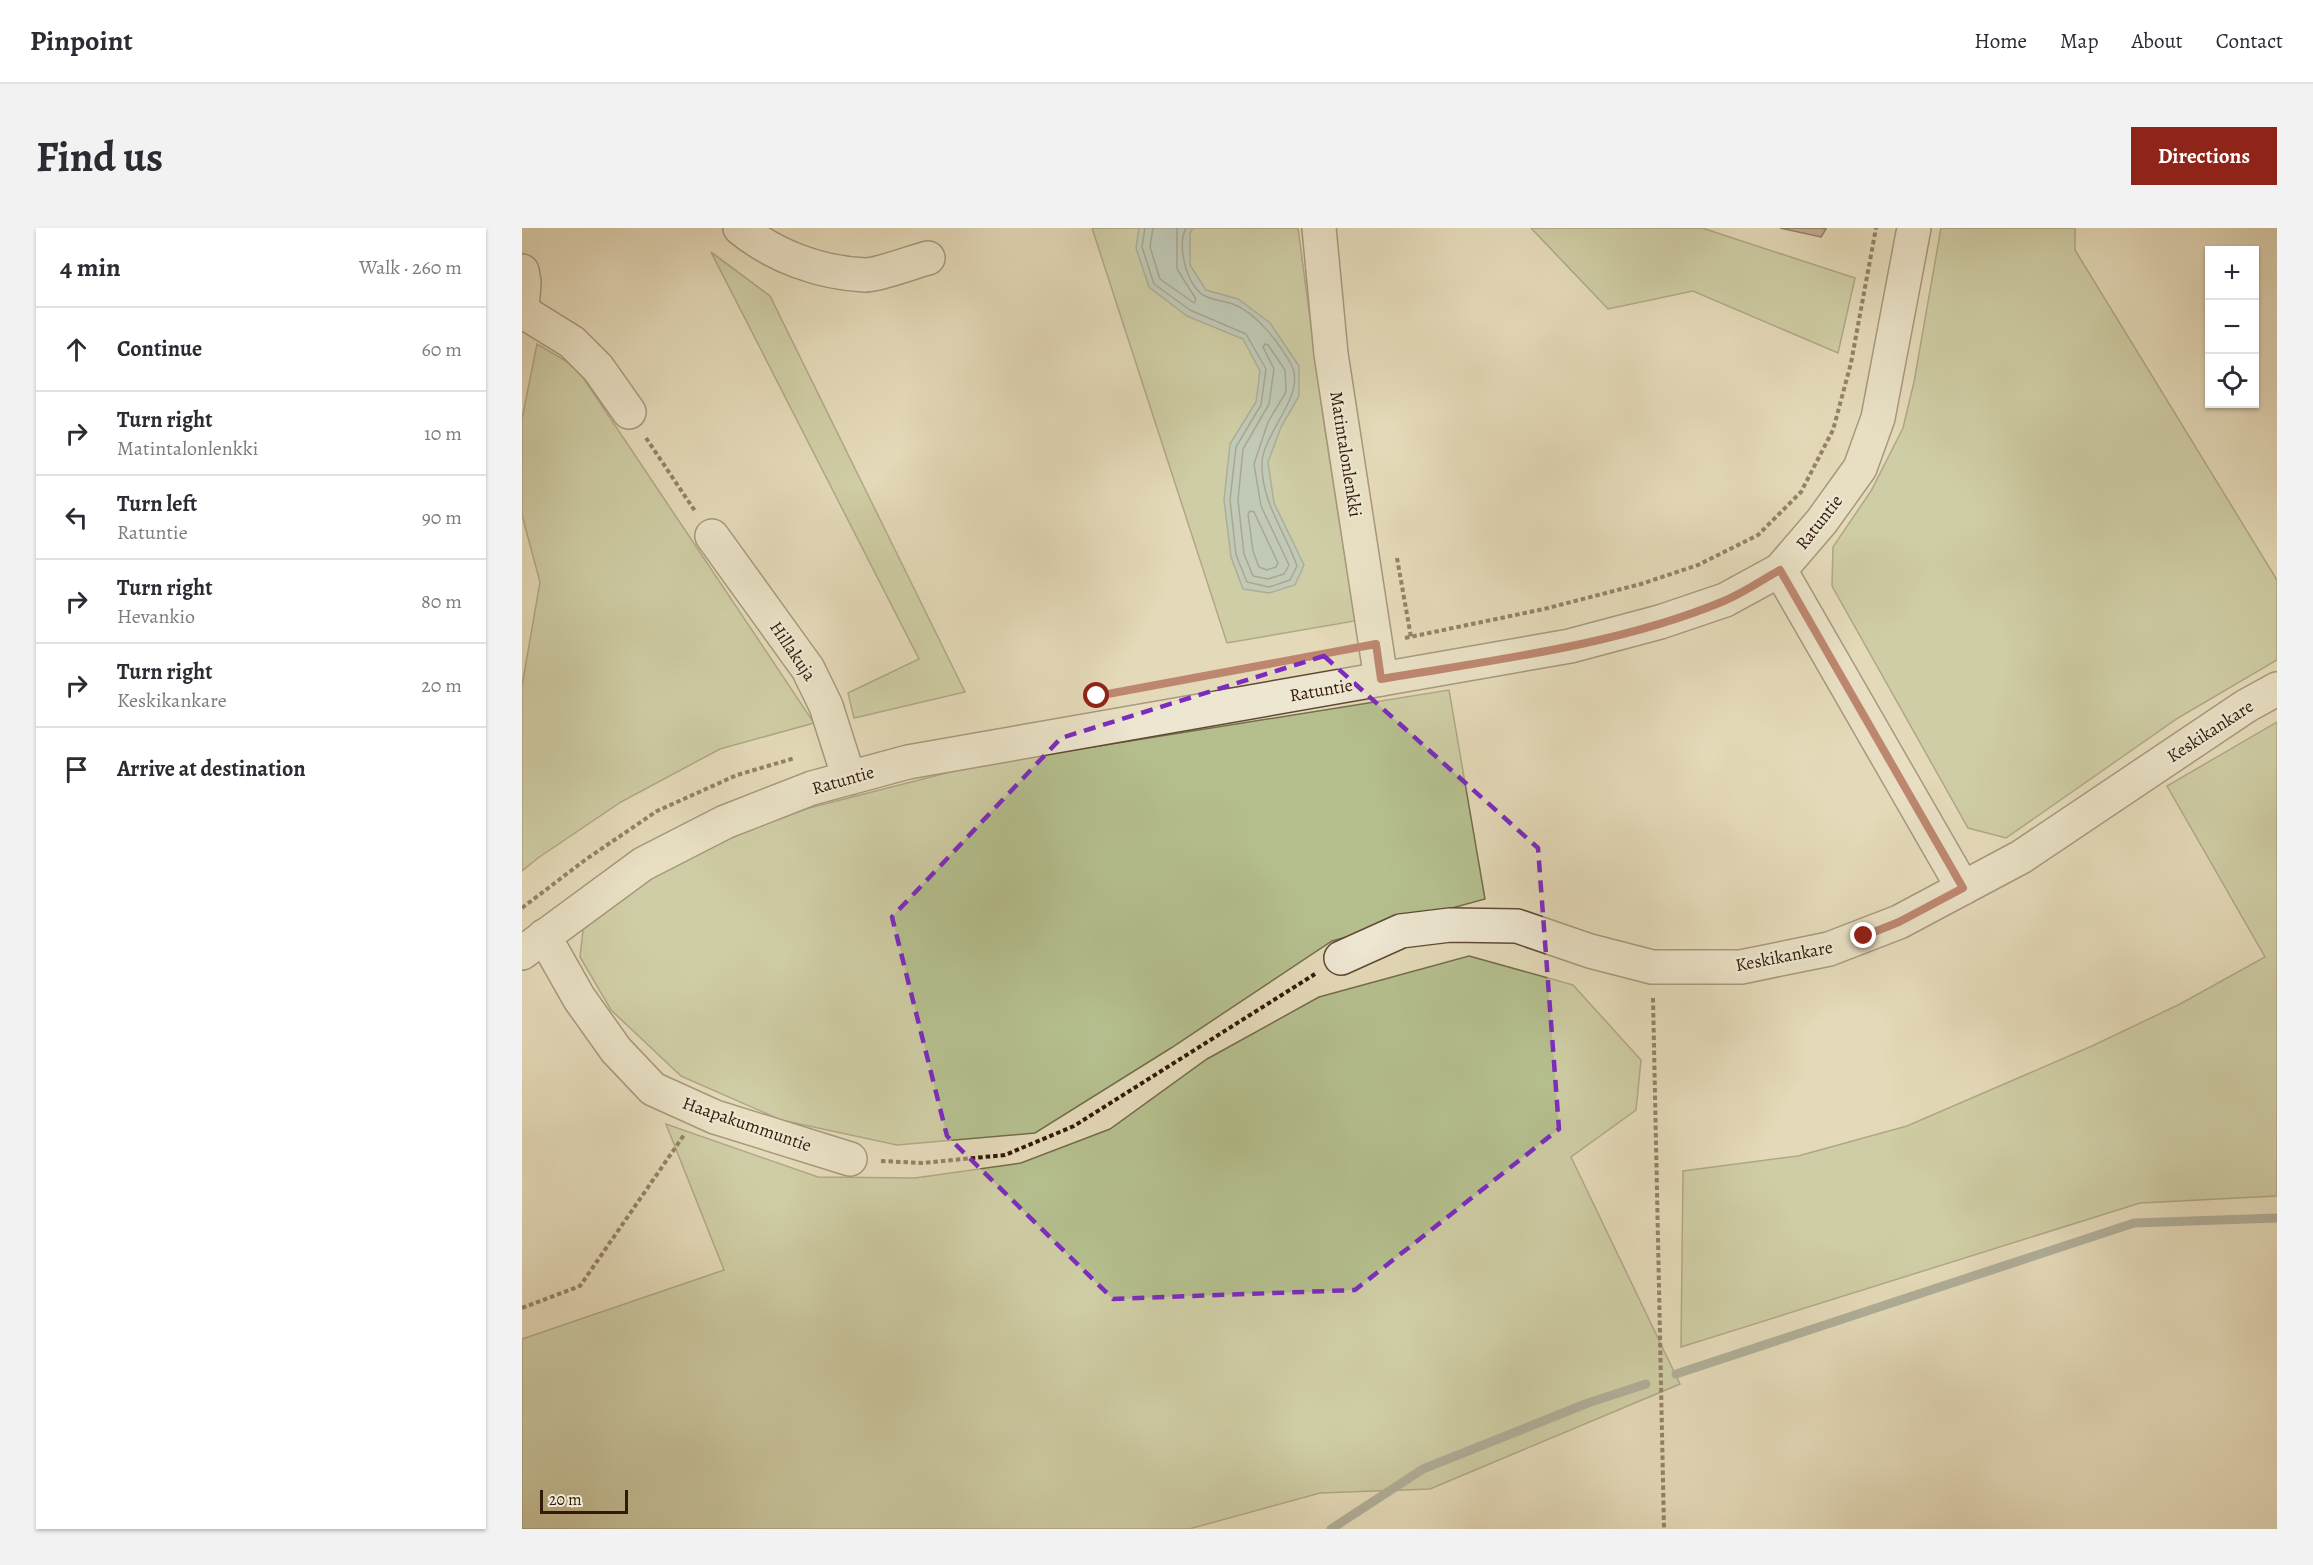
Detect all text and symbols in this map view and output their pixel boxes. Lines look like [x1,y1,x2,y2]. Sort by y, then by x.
text: Pinpoint [30,22,133,60]
text: Home [1974,27,2027,55]
text: Map [2060,27,2098,55]
text: About [2131,27,2183,55]
text: Contact [2216,27,2283,55]
button: Directions [2131,127,2277,185]
text: Find us [36,128,163,185]
map controls [2205,246,2259,408]
button: + [2205,246,2259,300]
text: 4 min [60,250,121,285]
text: Walk · 260 m [359,254,462,281]
button: − [2205,300,2259,354]
icon: ahead [60,333,93,366]
text: Continue [117,334,202,364]
text: 60 m [422,336,462,363]
button: locate [2205,354,2259,408]
street label: Matintalonlenkki [1324,389,1368,519]
text: Turn right [117,405,213,435]
icon: right [60,417,93,450]
text: 10 m [424,420,462,447]
text: Matintalonlenkki [117,435,258,462]
text: Turn left [117,489,197,519]
street label: Ratuntie [1790,490,1848,554]
icon: left [60,501,93,534]
text: 90 m [422,504,462,531]
text: Ratuntie [117,519,188,546]
text: Turn right [117,573,213,603]
icon: right [60,585,93,618]
text: 80 m [421,588,462,615]
text: Hevankio [117,603,195,630]
street label: Hillakuja [764,616,822,686]
text: Turn right [117,657,213,687]
icon: right [60,669,93,702]
text: 20 m [421,672,462,699]
street label: Ratuntie [1288,673,1354,707]
route start [1083,682,1109,708]
text: Keskikankare [117,687,227,714]
street label: Keskikankare [2162,694,2258,768]
icon: arrive [60,753,93,786]
text: Arrive at destination [117,754,306,784]
street label: Ratuntie [809,760,877,800]
route end [1850,922,1876,948]
street label: Keskikankare [1733,935,1835,977]
street label: Haapakummuntie [679,1091,815,1157]
scale bar [540,1487,628,1514]
text: 20 m [549,1489,582,1511]

